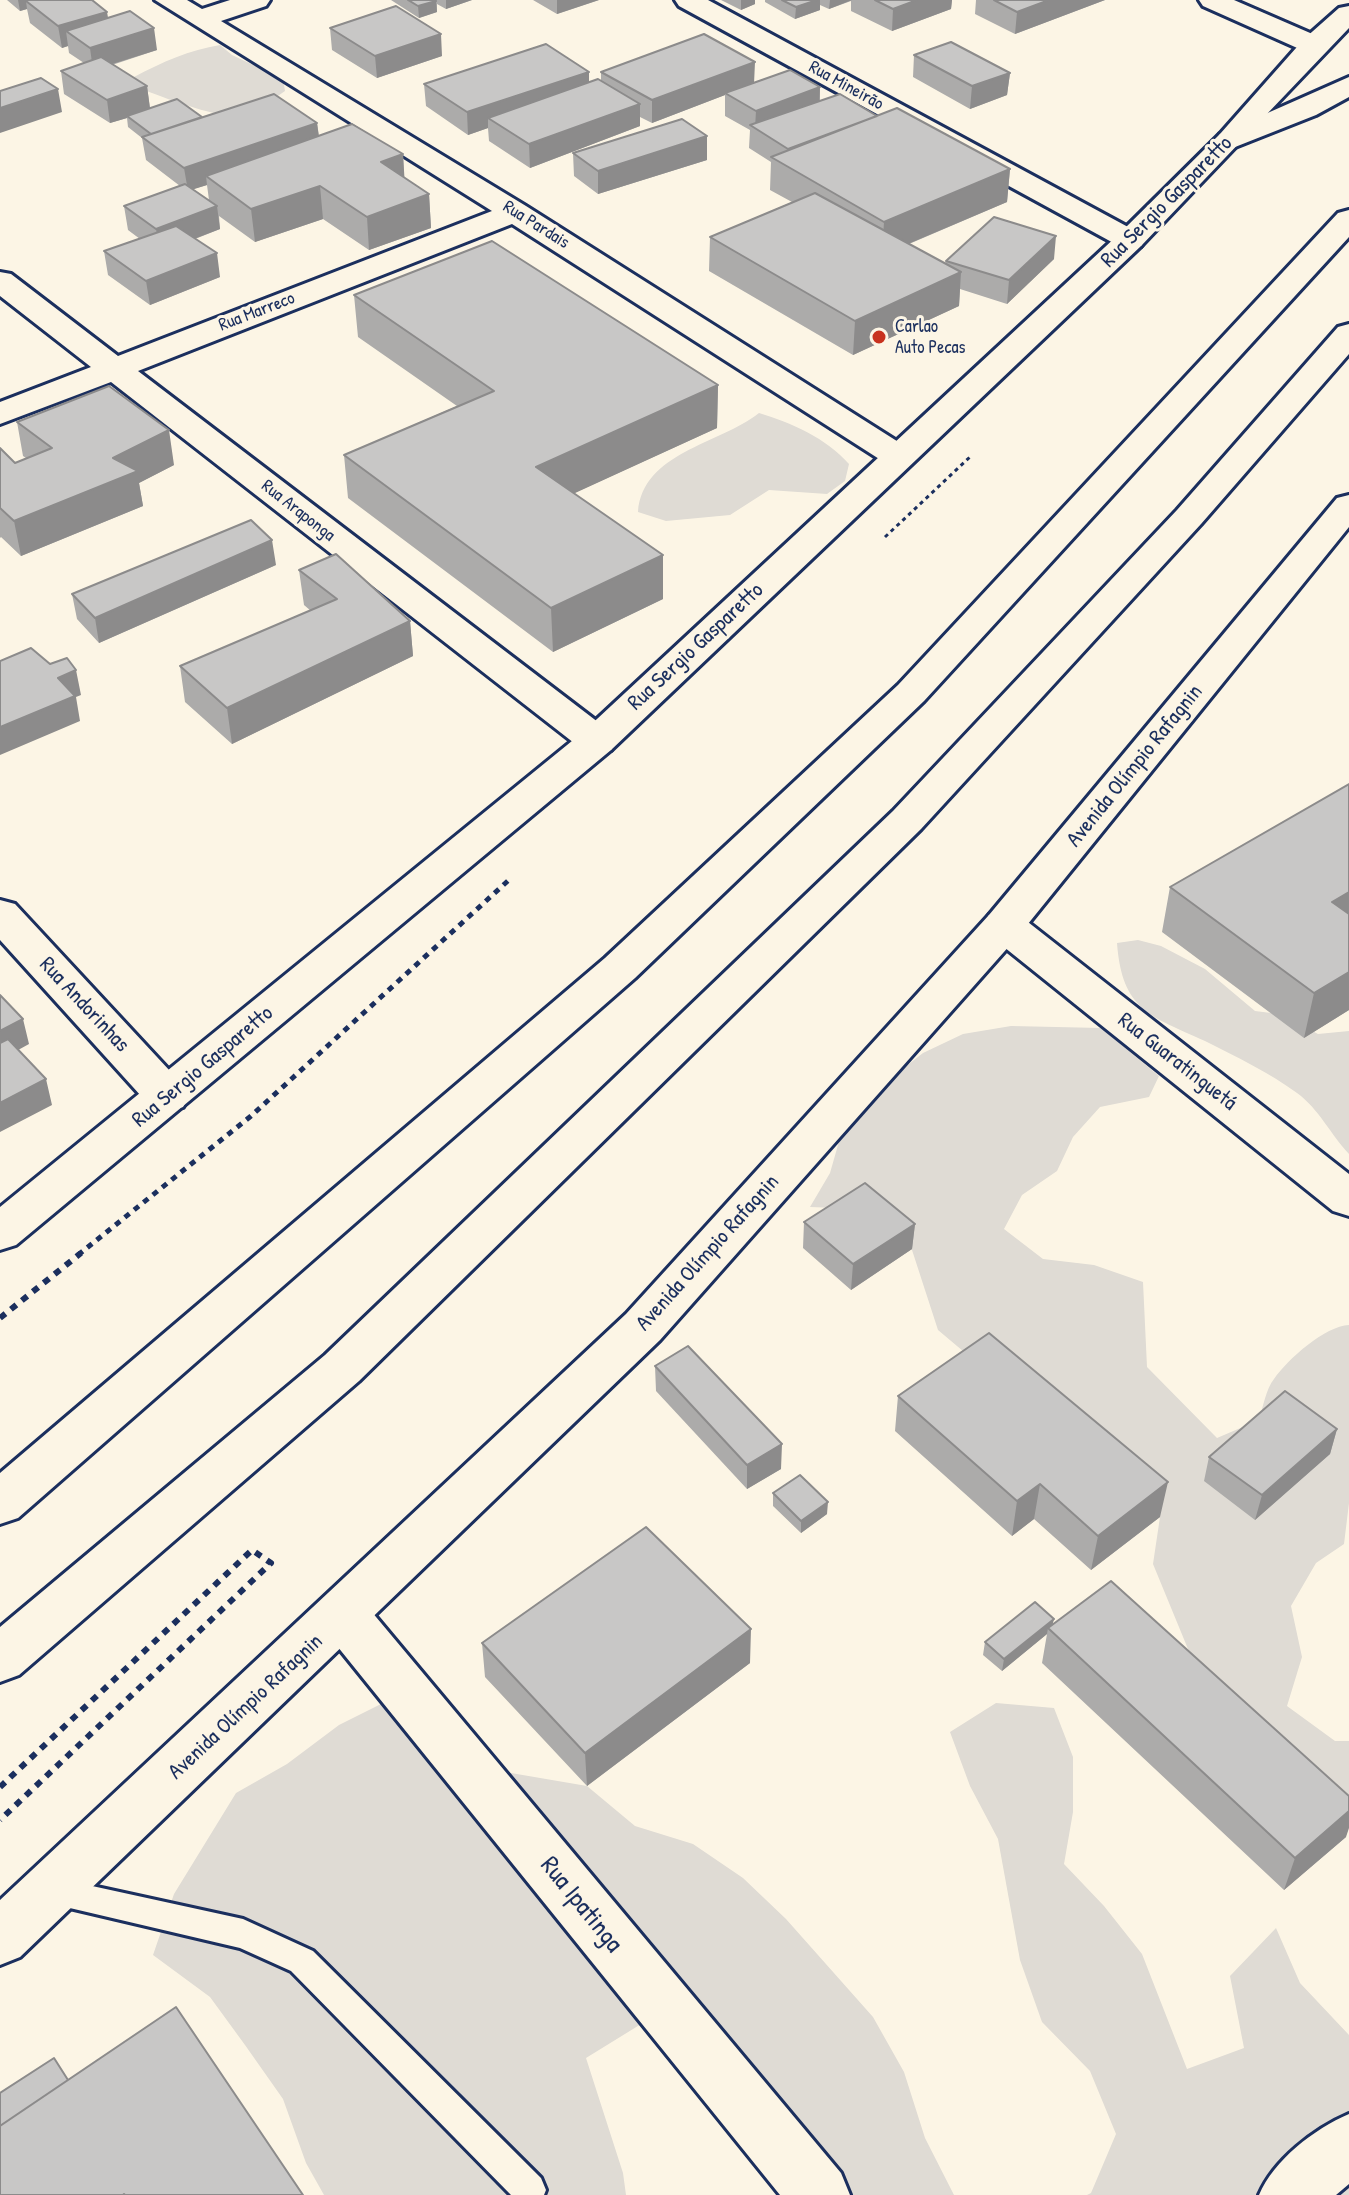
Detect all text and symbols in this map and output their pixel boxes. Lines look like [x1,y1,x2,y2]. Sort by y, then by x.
street label: Rua Mineirão [805,57,887,115]
street label: Rua Sergio Gasparetto [1096,131,1238,273]
street label: Rua Pardais [499,196,573,254]
street label: Rua Marreco [216,288,298,336]
place label: Carlao Auto Pecas [895,316,965,358]
marker: Carlao Auto Pecas [870,328,888,346]
street label: Rua Araponga [257,476,339,546]
street label: Rua Sergio Gasparetto [623,578,769,716]
street label: Avenida Olímpio Rafagnin [1061,679,1209,853]
street label: Rua Andorinhas [33,952,135,1058]
street label: Rua Sergio Gasparetto [127,1001,279,1133]
street label: Rua Guaratinguetá [1112,1007,1242,1117]
street label: Avenida Olímpio Rafagnin [631,1169,785,1337]
street label: Avenida Olímpio Rafagnin [163,1629,329,1785]
street label: Rua Ipatinga [533,1851,629,1959]

